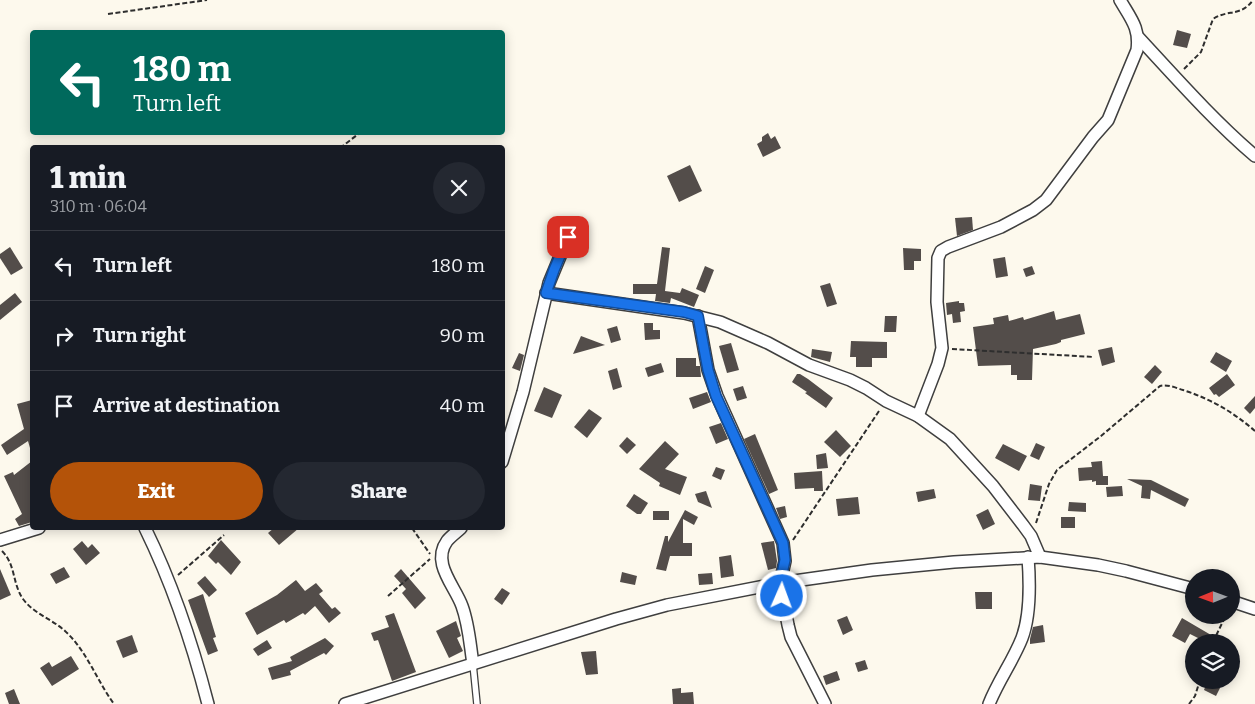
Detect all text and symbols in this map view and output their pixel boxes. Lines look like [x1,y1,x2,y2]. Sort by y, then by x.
text: 180 m [133,48,231,90]
icon: left [50,50,115,115]
text: Turn left [133,90,221,117]
text: 1 min [50,160,126,196]
button: close [433,162,485,214]
text: 310 m · 06:04 [50,197,147,216]
pin [547,216,589,258]
icon: arrive [554,223,582,251]
icon: left [50,252,78,280]
text: Turn left [93,254,172,277]
text: 180 m [432,254,485,277]
icon: right [50,322,78,350]
text: Turn right [93,324,186,347]
text: 90 m [440,324,485,347]
icon: arrive [50,392,78,420]
text: Arrive at destination [93,394,280,417]
text: 40 m [440,394,485,417]
button: Exit [50,462,263,520]
button: Share [273,462,485,520]
position arrow [755,569,807,621]
north arrow [1185,569,1240,624]
map controls [1185,569,1240,689]
button: layers [1185,634,1240,689]

